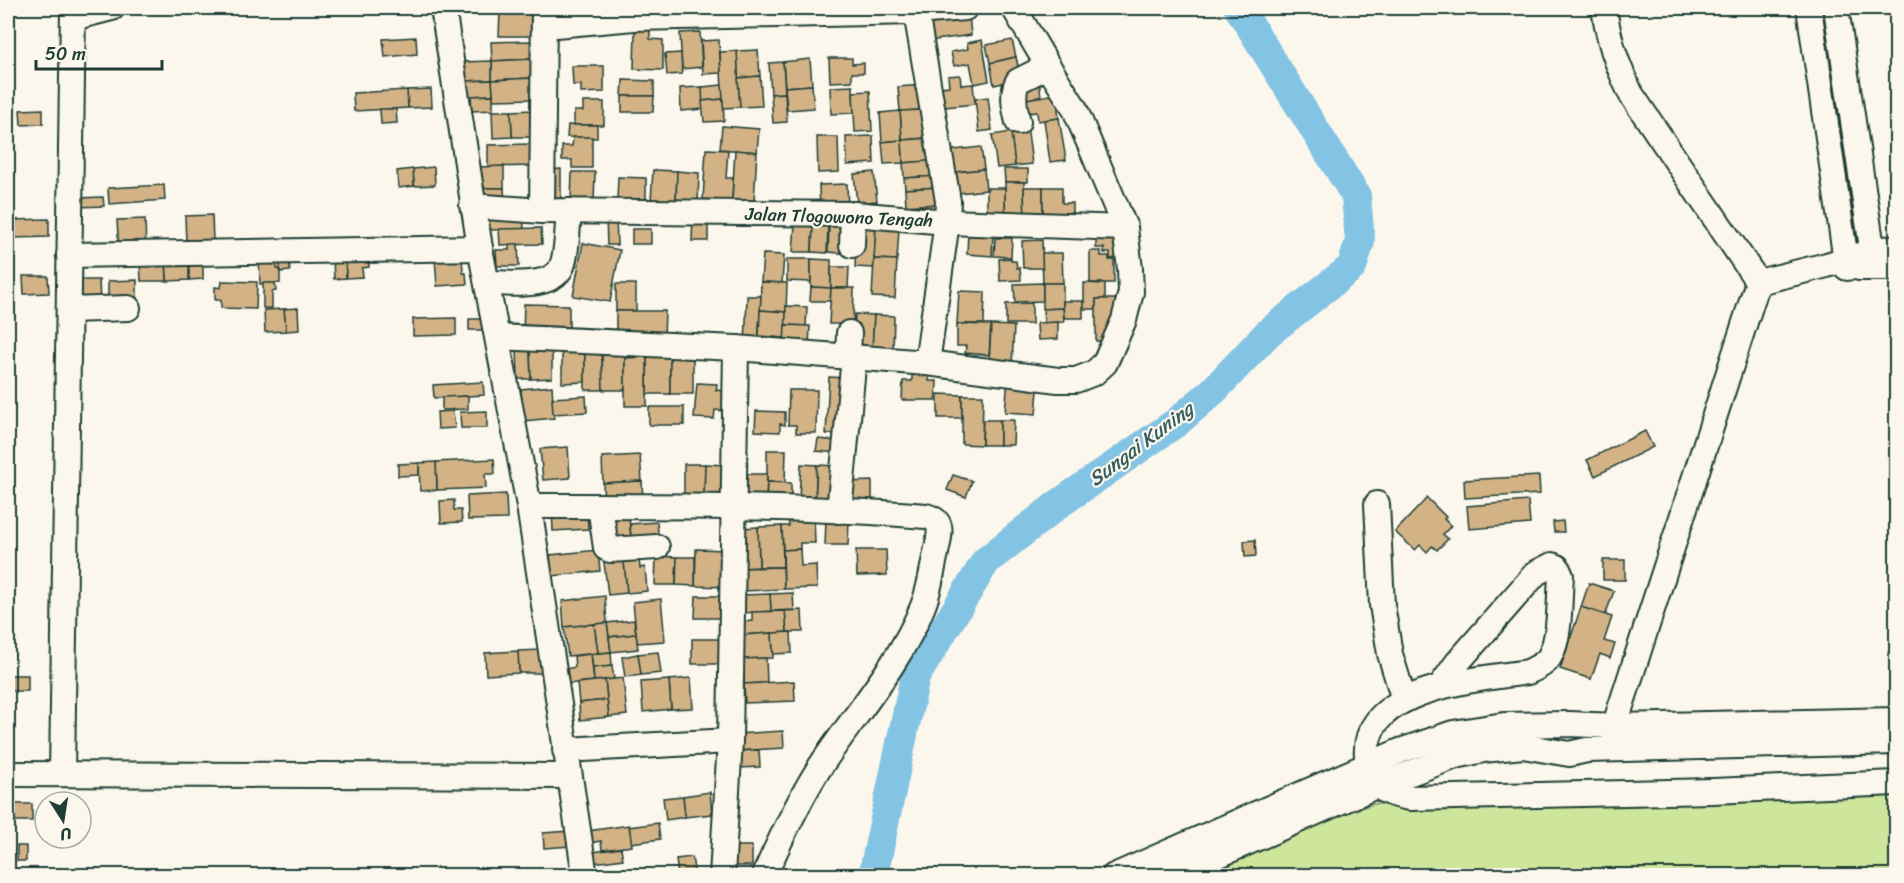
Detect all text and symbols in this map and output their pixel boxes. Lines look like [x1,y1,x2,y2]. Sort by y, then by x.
scale bar [36,33,162,71]
text: 50 m [45,38,86,70]
street label: Jalan Tlogowono Tengah [744,198,933,236]
water label: Sungai Kuning [1081,391,1203,496]
north arrow [33,790,93,850]
text: U [56,819,74,850]

